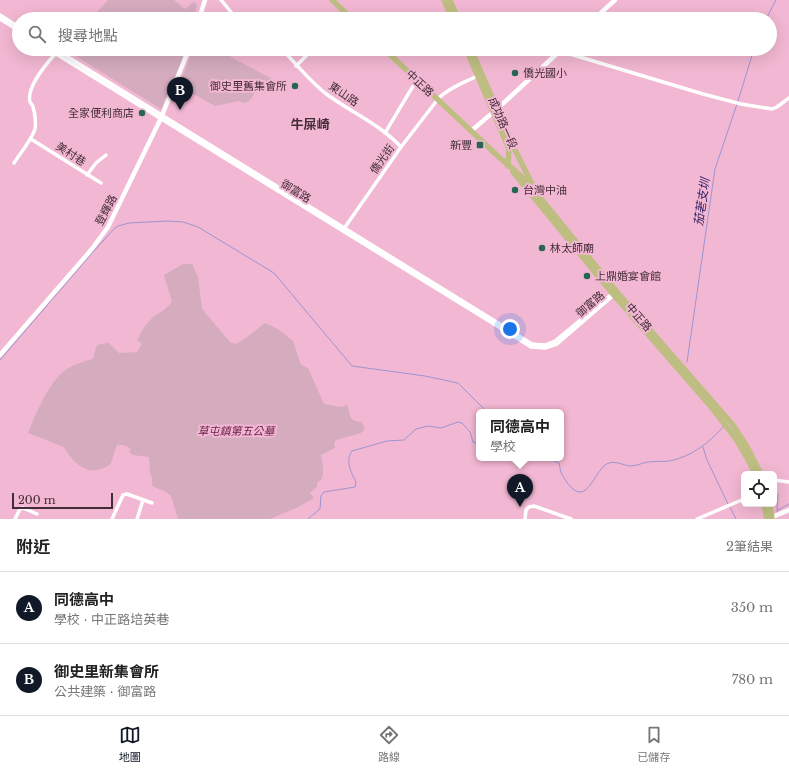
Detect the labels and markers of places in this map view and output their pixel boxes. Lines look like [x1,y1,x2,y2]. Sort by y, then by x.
place label: 僑光國小 [523,66,567,80]
marker: 僑光國小 [510,68,520,78]
pin: B [167,77,193,110]
place label: 御史里舊集會所 [209,79,287,93]
marker: 御史里舊集會所 [290,81,300,91]
place label: 全家便利商店 [68,106,134,120]
marker: 全家便利商店 [137,108,147,118]
place label: 新豐 [450,138,472,152]
marker: 新豐 [475,140,485,150]
place label: 台灣中油 [523,183,567,197]
marker: 台灣中油 [510,185,520,195]
place label: 林太師廟 [550,241,594,255]
marker: 林太師廟 [537,243,547,253]
place label: 上鼎婚宴會館 [595,269,661,283]
marker: 上鼎婚宴會館 [582,271,592,281]
pin: A [507,474,533,507]

